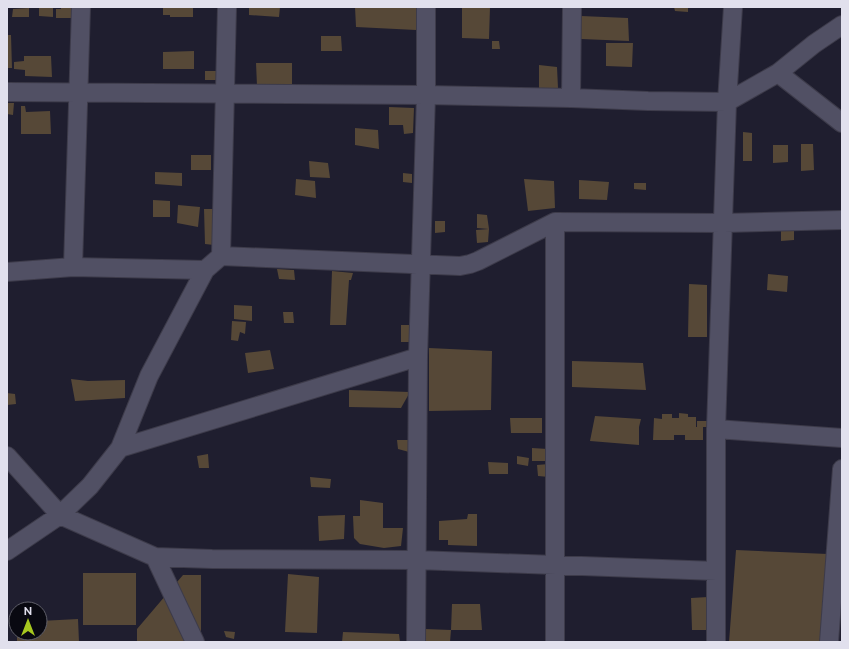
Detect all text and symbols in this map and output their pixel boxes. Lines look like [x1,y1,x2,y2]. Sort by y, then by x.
north arrow [8,601,48,641]
text: N [24,605,32,618]

